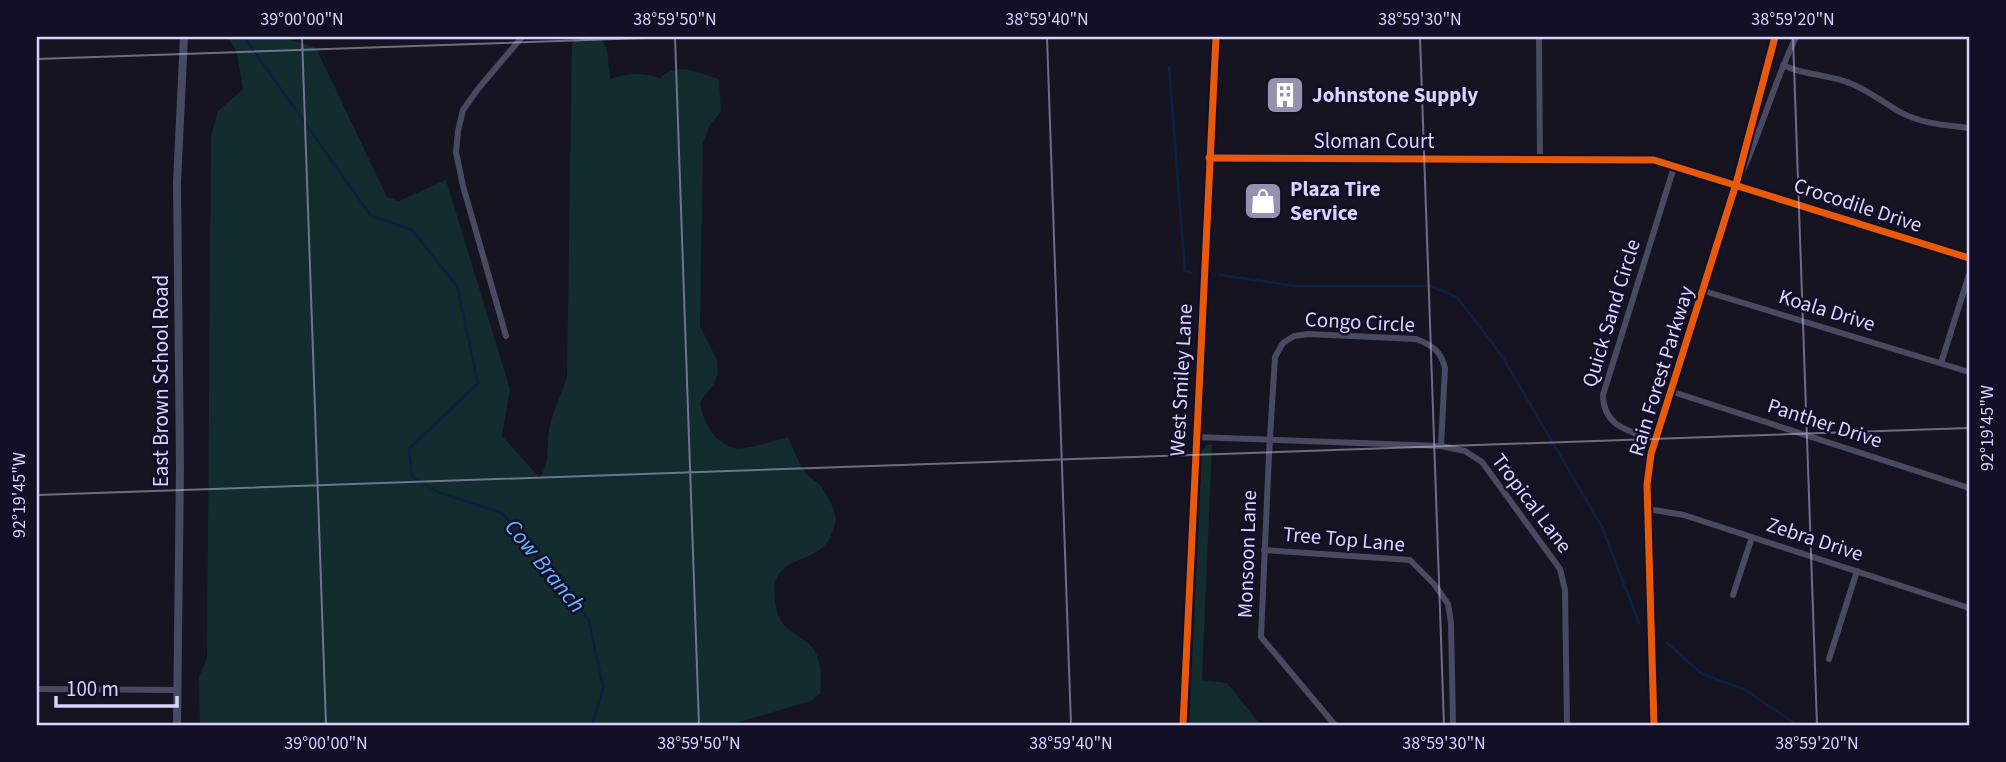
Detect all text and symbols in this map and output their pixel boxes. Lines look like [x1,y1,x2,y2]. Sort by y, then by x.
text: 39°00'00"N [260,7,344,32]
text: 38°59'50"N [633,7,717,32]
text: 38°59'40"N [1005,7,1089,32]
text: 38°59'30"N [1378,7,1462,32]
text: 38°59'20"N [1751,7,1835,32]
building icon: Johnstone Supply [1264,74,1306,116]
place label: Johnstone Supply [1312,80,1478,110]
street label: Sloman Court [1314,126,1434,156]
street label: Crocodile Drive [1790,170,1926,240]
place label: Plaza Tire Service [1290,174,1381,228]
shop icon: Plaza Tire Service [1242,180,1284,222]
street label: Quick Sand Circle [1574,235,1648,391]
street label: East Brown School Road [146,275,176,487]
street label: Koala Drive [1775,281,1879,339]
street label: Rain Forest Parkway [1621,282,1701,460]
street label: West Smiley Lane [1162,303,1200,457]
street label: Congo Circle [1304,304,1416,340]
text: 92°19'45"W [1975,385,2000,471]
street label: Panther Drive [1764,390,1886,456]
street label: Tropical Lane [1485,447,1579,559]
text: 92°19'45"W [7,452,32,538]
street label: Monsoon Lane [1230,489,1264,619]
street label: Zebra Drive [1763,509,1867,569]
water label: Cow Branch [497,512,593,620]
street label: Tree Top Lane [1282,519,1406,559]
scale bar [56,664,177,708]
text: 100 m [66,674,119,704]
text: 39°00'00"N [284,731,368,756]
text: 38°59'50"N [657,731,741,756]
text: 38°59'40"N [1029,731,1113,756]
text: 38°59'30"N [1402,731,1486,756]
text: 38°59'20"N [1775,731,1859,756]

